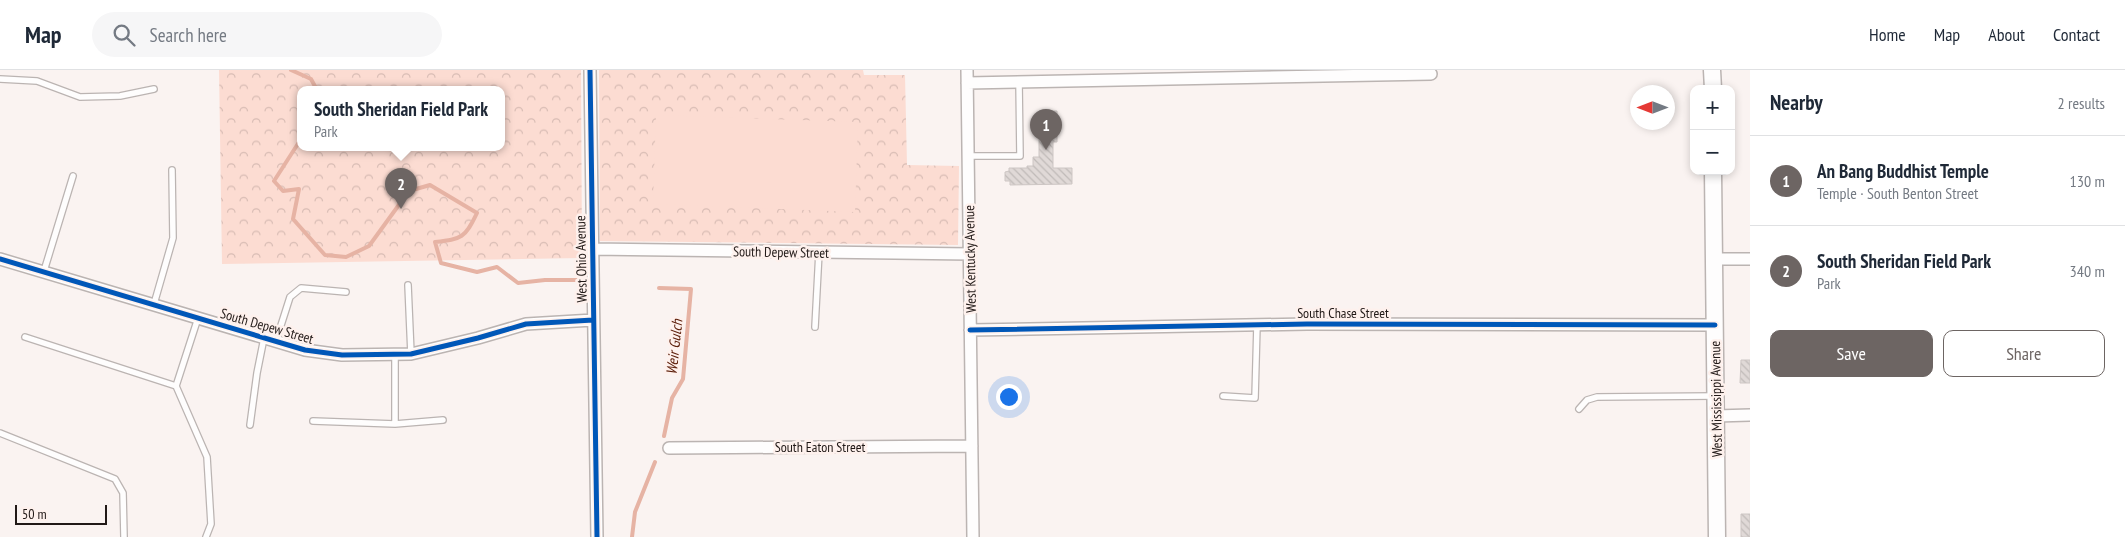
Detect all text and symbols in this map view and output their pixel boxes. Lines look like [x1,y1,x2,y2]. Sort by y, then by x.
search box [92,12,442,57]
text: Map [25,19,62,50]
icon: search [110,21,138,49]
text: Search here [150,23,227,47]
text: Home [1869,23,1906,46]
text: Map [1934,23,1960,46]
text: About [1988,23,2025,46]
text: Contact [2053,23,2100,46]
north arrow [1630,85,1675,130]
map controls [1690,85,1735,175]
button: + [1690,85,1735,130]
popup [297,86,505,151]
text: Nearby [1770,89,1823,116]
text: 2 results [2058,93,2105,113]
text: South Sheridan Field Park [314,97,488,121]
pin: 1 [1030,109,1062,150]
text: Park [314,121,338,141]
button: − [1690,130,1735,175]
text: An Bang Buddhist Temple [1817,159,1989,183]
pin: 2 [385,168,417,209]
text: 1 [1782,171,1790,191]
text: 130 m [2070,171,2105,191]
text: Temple · South Benton Street [1817,183,1978,203]
street label: West Kentucky Avenue [960,205,980,313]
street label: West Ohio Avenue [571,215,591,303]
street label: South Depew Street [733,242,829,262]
text: South Sheridan Field Park [1817,249,1991,273]
text: 2 [1782,261,1790,281]
text: 340 m [2070,261,2105,281]
text: Park [1817,273,1841,293]
street label: South Depew Street [218,304,316,348]
street label: South Chase Street [1297,304,1389,322]
water label: Weir Gulch [662,317,687,376]
button: Save [1770,330,1933,377]
button: Share [1943,330,2105,377]
street label: West Mississippi Avenue [1706,340,1726,457]
your location [996,384,1022,410]
street label: South Eaton Street [775,438,865,456]
scale bar [15,502,108,525]
text: 50 m [22,505,47,523]

